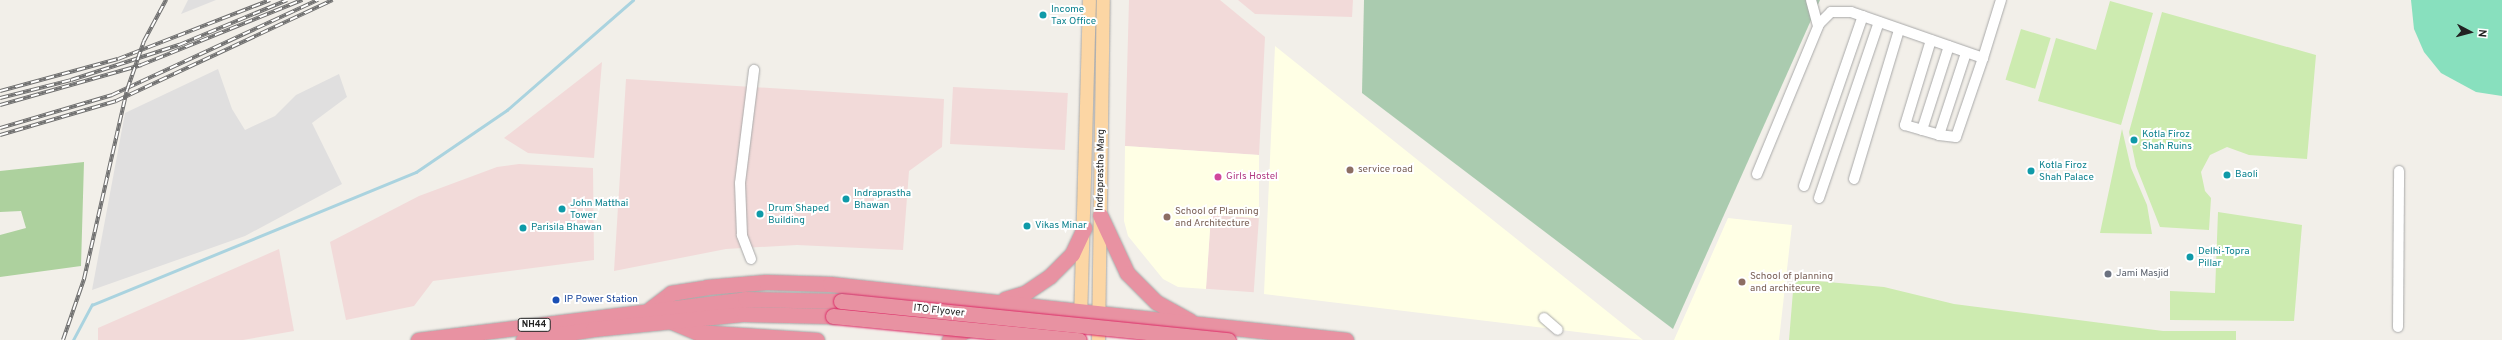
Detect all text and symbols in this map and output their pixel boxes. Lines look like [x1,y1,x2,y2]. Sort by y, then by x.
place label: Income Tax Office [1051,3,1096,26]
marker: Income Tax Office [1038,10,1048,20]
north arrow [2450,12,2490,52]
text: N [2475,29,2489,38]
place label: Kotla Firoz Shah Ruins [2142,128,2192,152]
street label: Indraprastha Marg [1094,129,1108,211]
marker: Kotla Firoz Shah Ruins [2129,135,2139,145]
place label: Kotla Firoz Shah Palace [2039,159,2094,182]
place label: service road [1358,164,1413,176]
marker: service road [1345,165,1355,175]
marker: Kotla Firoz Shah Palace [2026,166,2036,176]
place label: Baoli [2235,169,2258,181]
marker: Baoli [2222,170,2232,180]
place label: Girls Hostel [1226,171,1278,183]
marker: Girls Hostel [1213,172,1223,182]
place label: Indraprastha Bhawan [854,187,911,210]
marker: Indraprastha Bhawan [841,194,851,204]
place label: John Matthai Tower [570,197,628,220]
place label: Drum Shaped Building [768,202,829,226]
marker: John Matthai Tower [557,204,567,214]
place label: School of Planning and Architecture [1175,205,1259,228]
marker: Drum Shaped Building [755,209,765,219]
marker: School of Planning and Architecture [1162,212,1172,222]
place label: Vikas Minar [1035,220,1087,232]
marker: Vikas Minar [1022,221,1032,231]
place label: Parisila Bhawan [531,222,602,234]
marker: Parisila Bhawan [518,223,528,233]
place label: Delhi-Topra Pillar [2198,245,2249,268]
marker: Delhi-Topra Pillar [2185,252,2195,262]
place label: Jami Masjid [2116,268,2169,280]
marker: Jami Masjid [2103,269,2113,279]
place label: School of planning and architecure [1750,270,1833,294]
marker: School of planning and architecure [1737,277,1747,287]
place label: IP Power Station [564,294,638,306]
marker: IP Power Station [551,295,561,305]
street label: ITO Flyover [913,302,965,320]
road number: NH44 [517,318,551,332]

